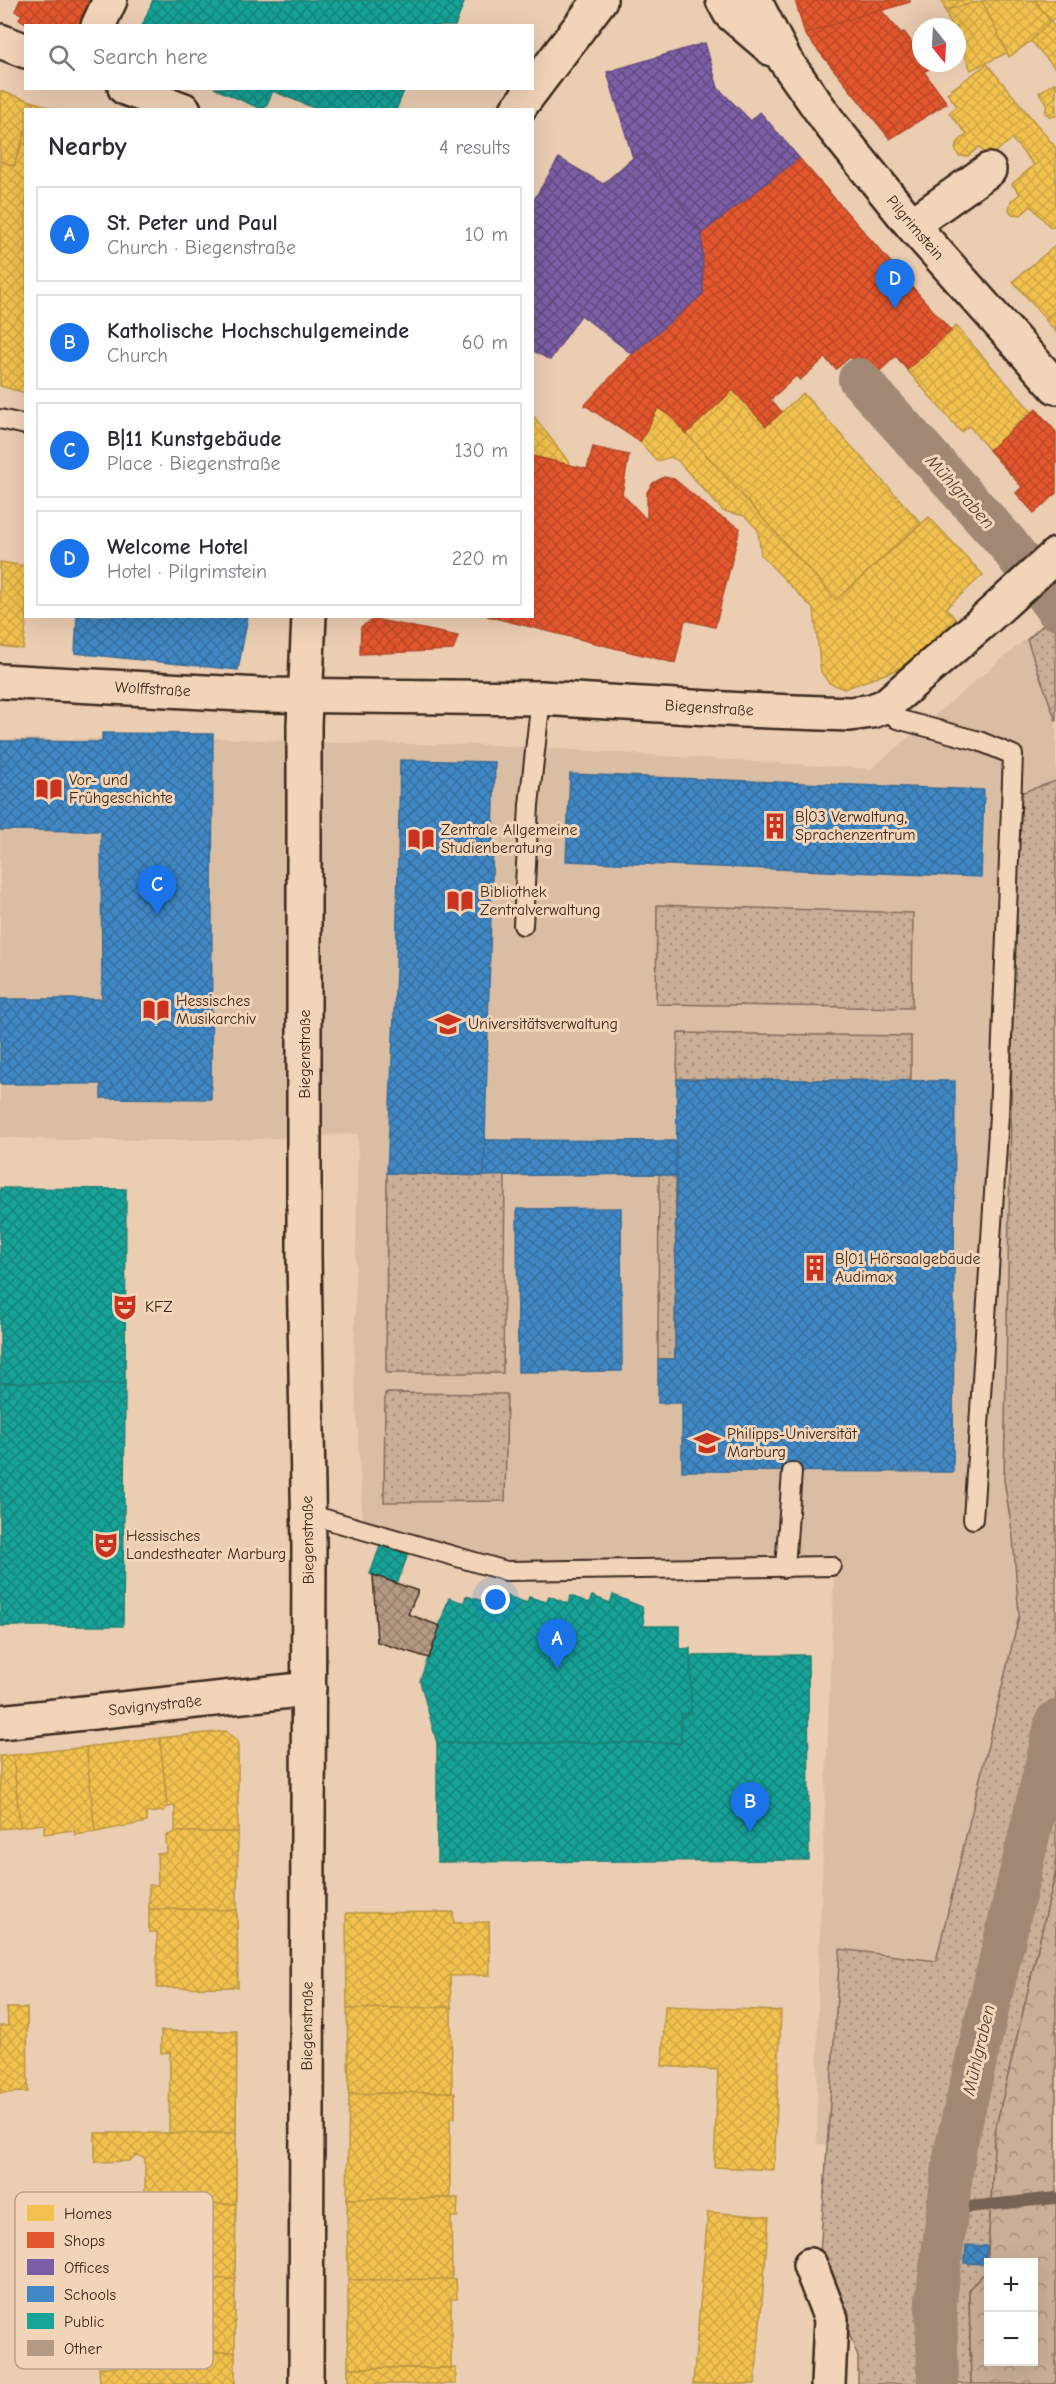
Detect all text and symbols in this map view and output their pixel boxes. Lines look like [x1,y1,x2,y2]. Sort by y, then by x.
north arrow [912,18,966,72]
search box [24,24,534,90]
icon: search [45,41,78,74]
text: Search here [93,44,208,70]
text: Nearby [48,132,127,162]
text: 4 results [439,136,510,159]
street label: Pilgrimstein [883,192,948,264]
text: St. Peter und Paul [107,210,278,236]
text: A [64,223,75,246]
text: 10 m [465,223,508,246]
text: Church · Biegenstraße [107,236,296,259]
pin: D [876,260,914,309]
text: Katholische Hochschulgemeinde [107,318,409,344]
text: B [63,331,76,354]
text: 60 m [462,331,508,354]
text: Church [107,344,168,367]
text: B|11 Kunstgebäude [107,426,281,452]
text: C [63,439,76,462]
text: 130 m [455,439,508,462]
water label: Mühlgraben [921,450,999,533]
text: Place · Biegenstraße [107,452,281,475]
text: Welcome Hotel [107,534,248,560]
text: D [63,547,76,570]
text: 220 m [452,547,508,570]
text: Hotel · Pilgrimstein [107,560,267,583]
street label: Wolffstraße [114,678,191,700]
street label: Biegenstraße [664,696,754,719]
place label: Vor- und Frühgeschichte [69,771,173,807]
library icon: Vor- und Frühgeschichte [34,774,64,804]
place label: B|03 Verwaltung, Sprachenzentrum [795,808,916,844]
building icon: B|03 Verwaltung, Sprachenzentrum [760,811,790,841]
place label: Zentrale Allgemeine Studienberatung [441,821,577,857]
library icon: Zentrale Allgemeine Studienberatung [406,824,436,854]
pin: C [138,866,176,915]
place label: Bibliothek Zentralverwaltung [480,883,600,919]
library icon: Bibliothek Zentralverwaltung [445,886,475,916]
place label: Hessisches Musikarchiv [176,992,256,1028]
library icon: Hessisches Musikarchiv [141,995,171,1025]
school or university icon: Universitätsverwaltung [433,1009,463,1039]
street label: Biegenstraße [296,1010,314,1098]
place label: Universitätsverwaltung [468,1015,618,1033]
place label: B|01 Hörsaalgebäude Audimax [835,1250,981,1286]
building icon: B|01 Hörsaalgebäude Audimax [800,1253,830,1283]
theatre icon: KFZ [110,1292,140,1322]
place label: KFZ [145,1298,173,1316]
place label: Philipps-Universität Marburg [727,1425,857,1461]
school or university icon: Philipps-Universität Marburg [692,1428,722,1458]
street label: Biegenstraße [298,1495,318,1585]
place label: Hessisches Landestheater Marburg [126,1527,286,1563]
theatre icon: Hessisches Landestheater Marburg [91,1530,121,1560]
your location [481,1585,510,1614]
pin: A [538,1620,576,1669]
street label: Savignystraße [107,1691,203,1719]
pin: B [730,1782,770,1832]
street label: Biegenstraße [298,1981,316,2071]
water label: Mühlgraben [958,2003,1000,2098]
legend [15,2192,213,2369]
text: Homes [64,2205,112,2223]
text: Shops [64,2232,105,2250]
map controls [984,2258,1038,2366]
button: + [984,2258,1038,2312]
text: Offices [64,2259,110,2277]
text: Schools [64,2286,117,2304]
button: − [984,2312,1038,2366]
text: Public [64,2313,105,2331]
text: Other [64,2340,102,2358]

